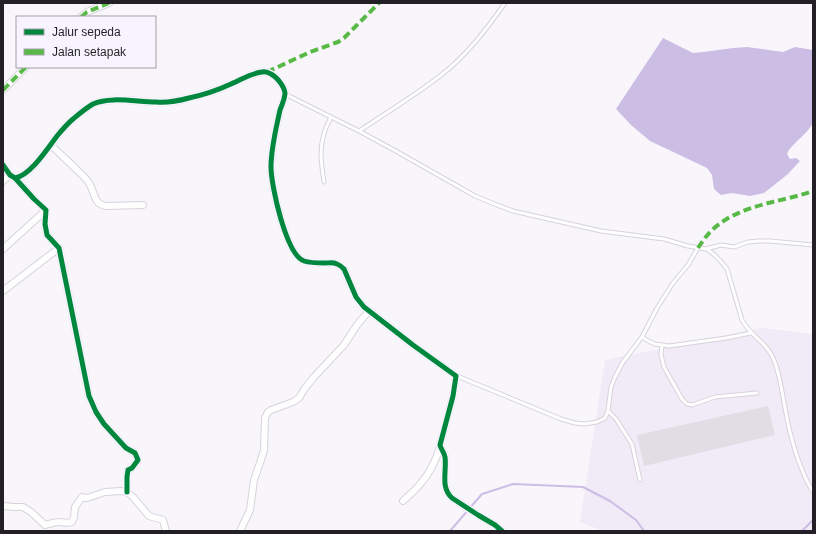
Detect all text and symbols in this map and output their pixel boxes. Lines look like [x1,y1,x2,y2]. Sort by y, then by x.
legend [16,16,156,68]
text: Jalur sepeda [52,25,121,39]
text: Jalan setapak [52,45,127,59]

